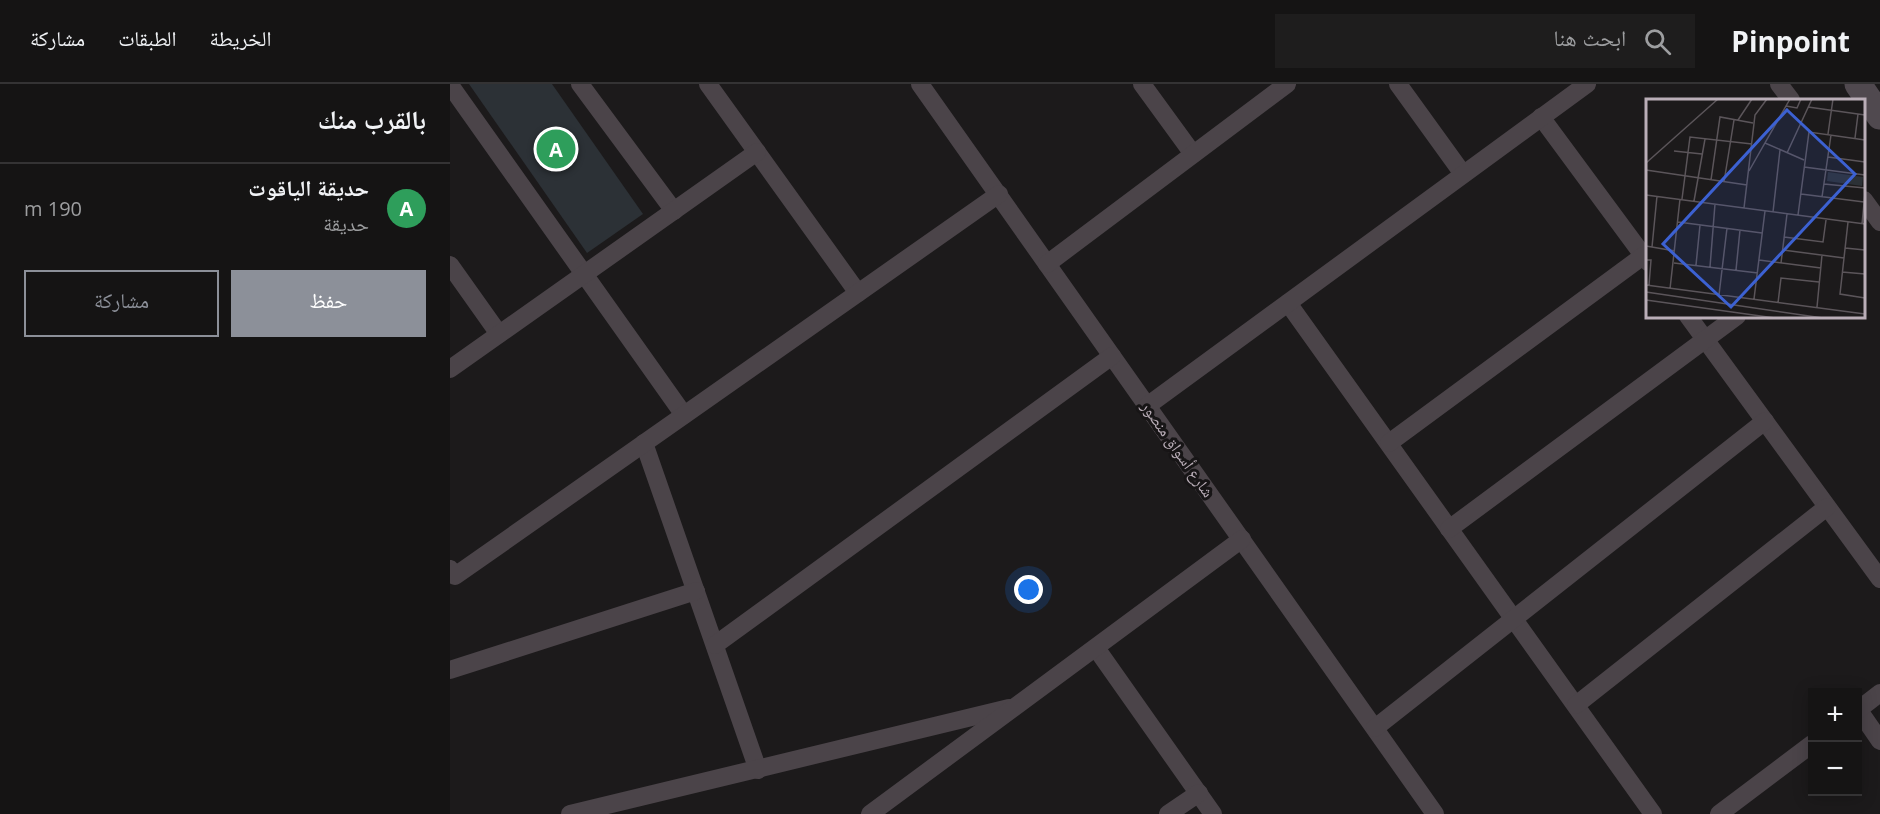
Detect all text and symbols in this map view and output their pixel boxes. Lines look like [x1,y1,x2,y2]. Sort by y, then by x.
search box [1275,14,1695,68]
text: ابحث هنا [1554,22,1626,52]
text: Pinpoint [1731,22,1850,60]
text: مشاركة [30,24,85,52]
text: الطبقات [118,24,177,52]
text: الخريطة [210,24,271,52]
icon: search [1641,25,1674,58]
inset map [1646,99,1865,318]
text: بالقرب منك [318,101,426,137]
pin: A [536,126,576,172]
text: حديقة الياقوت [248,172,369,202]
text: 190 m [24,195,82,222]
text: A [400,195,413,222]
text: حديقة [323,210,369,237]
button: مشاركة [24,270,219,337]
button: حفظ [231,270,426,337]
street label: شارع أسواق منصور [1136,396,1219,502]
your location [1014,575,1043,604]
map controls [1808,688,1862,796]
button: + [1808,688,1862,742]
button: − [1808,742,1862,796]

